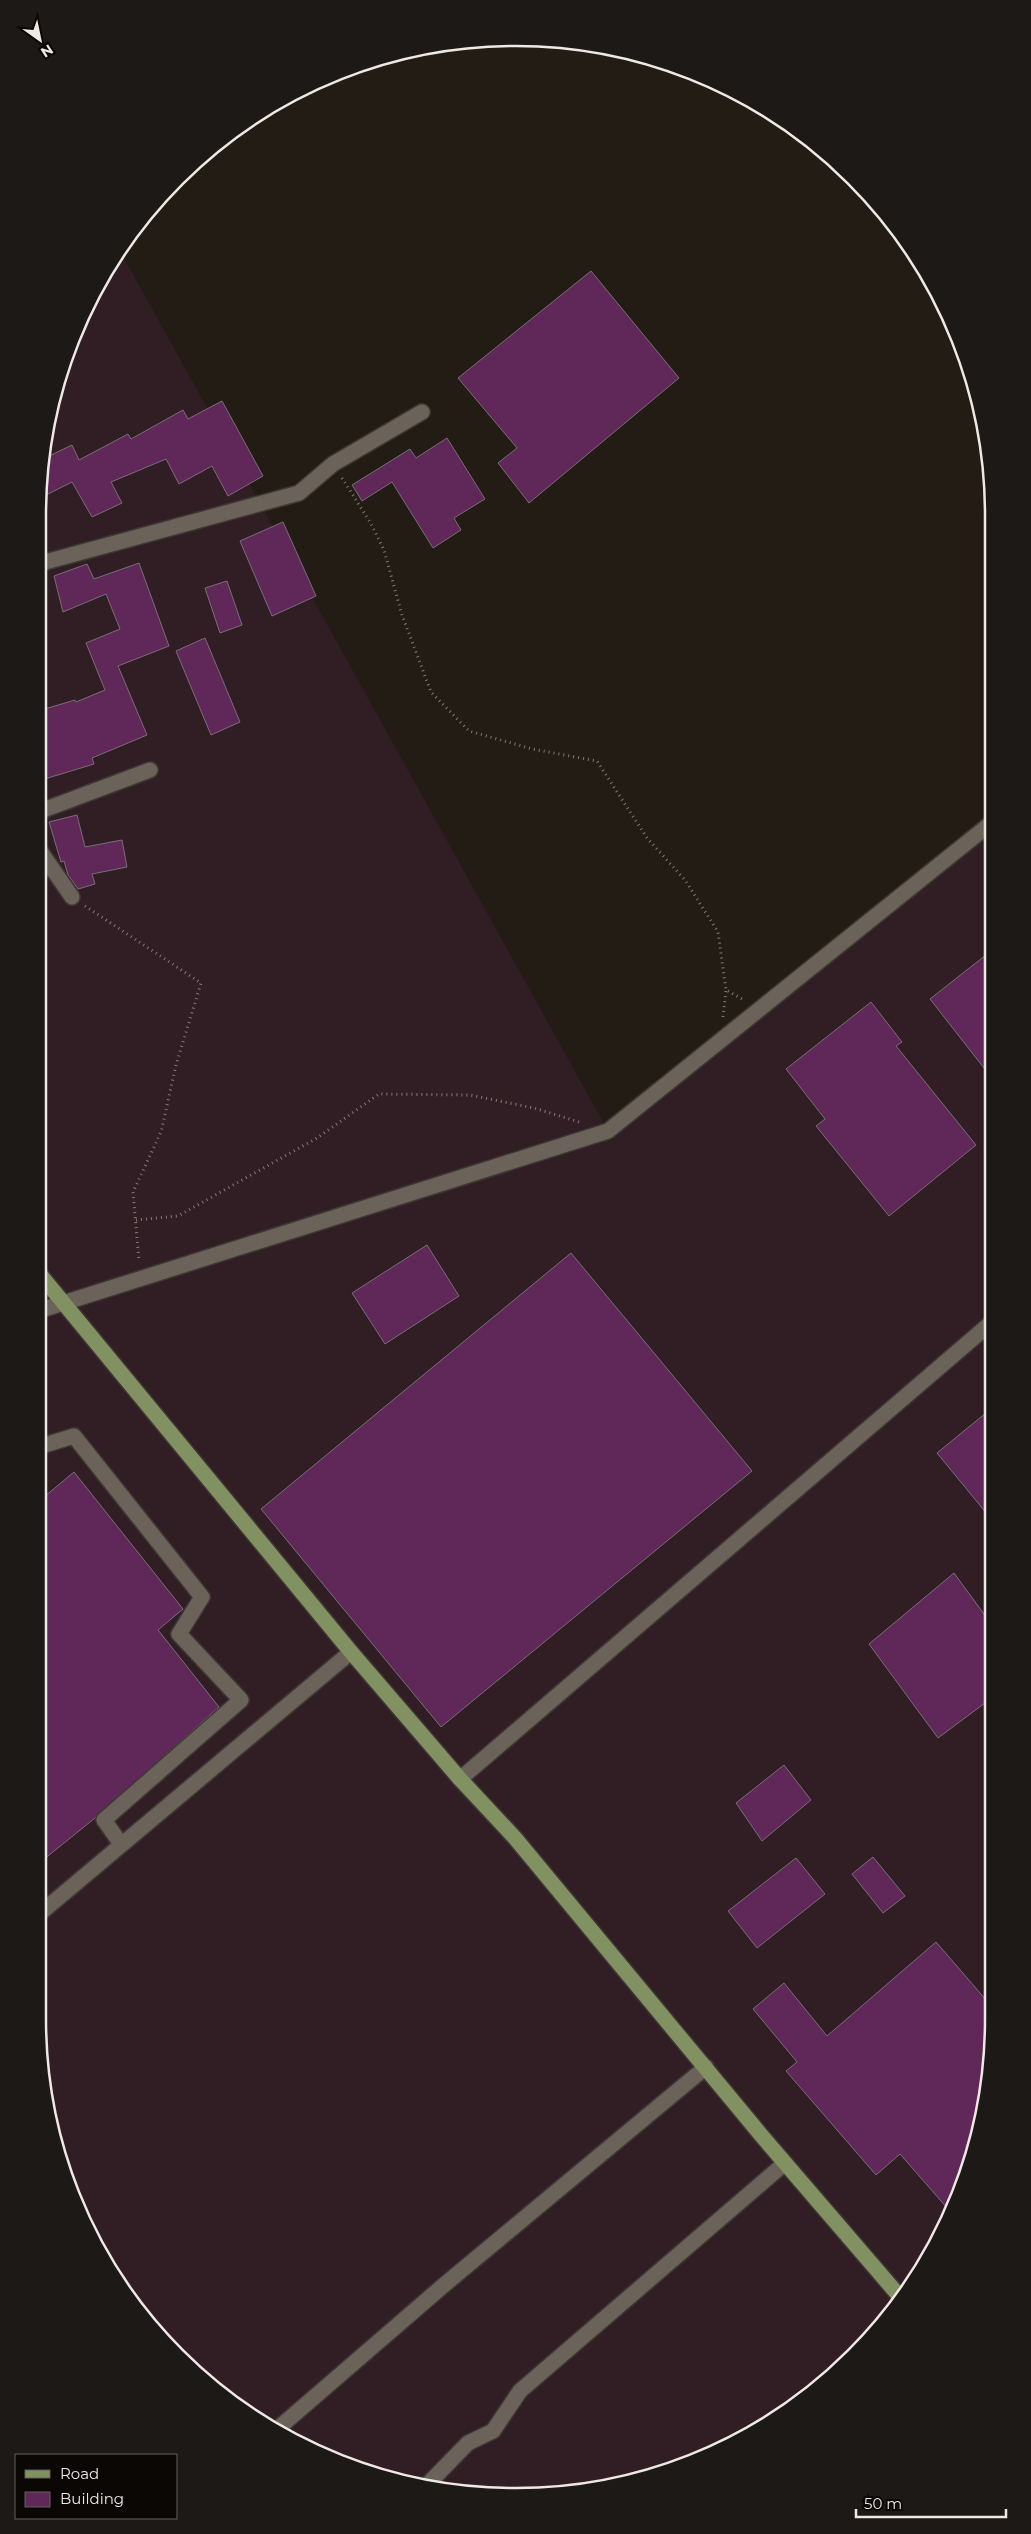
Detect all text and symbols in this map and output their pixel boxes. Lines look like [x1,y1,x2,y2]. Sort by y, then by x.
north arrow [15,15,65,65]
text: N [37,40,57,62]
legend [15,2454,178,2519]
text: Road [60,2464,99,2483]
scale bar [856,2486,1006,2518]
text: Building [60,2489,124,2508]
text: 50 m [864,2494,902,2513]

